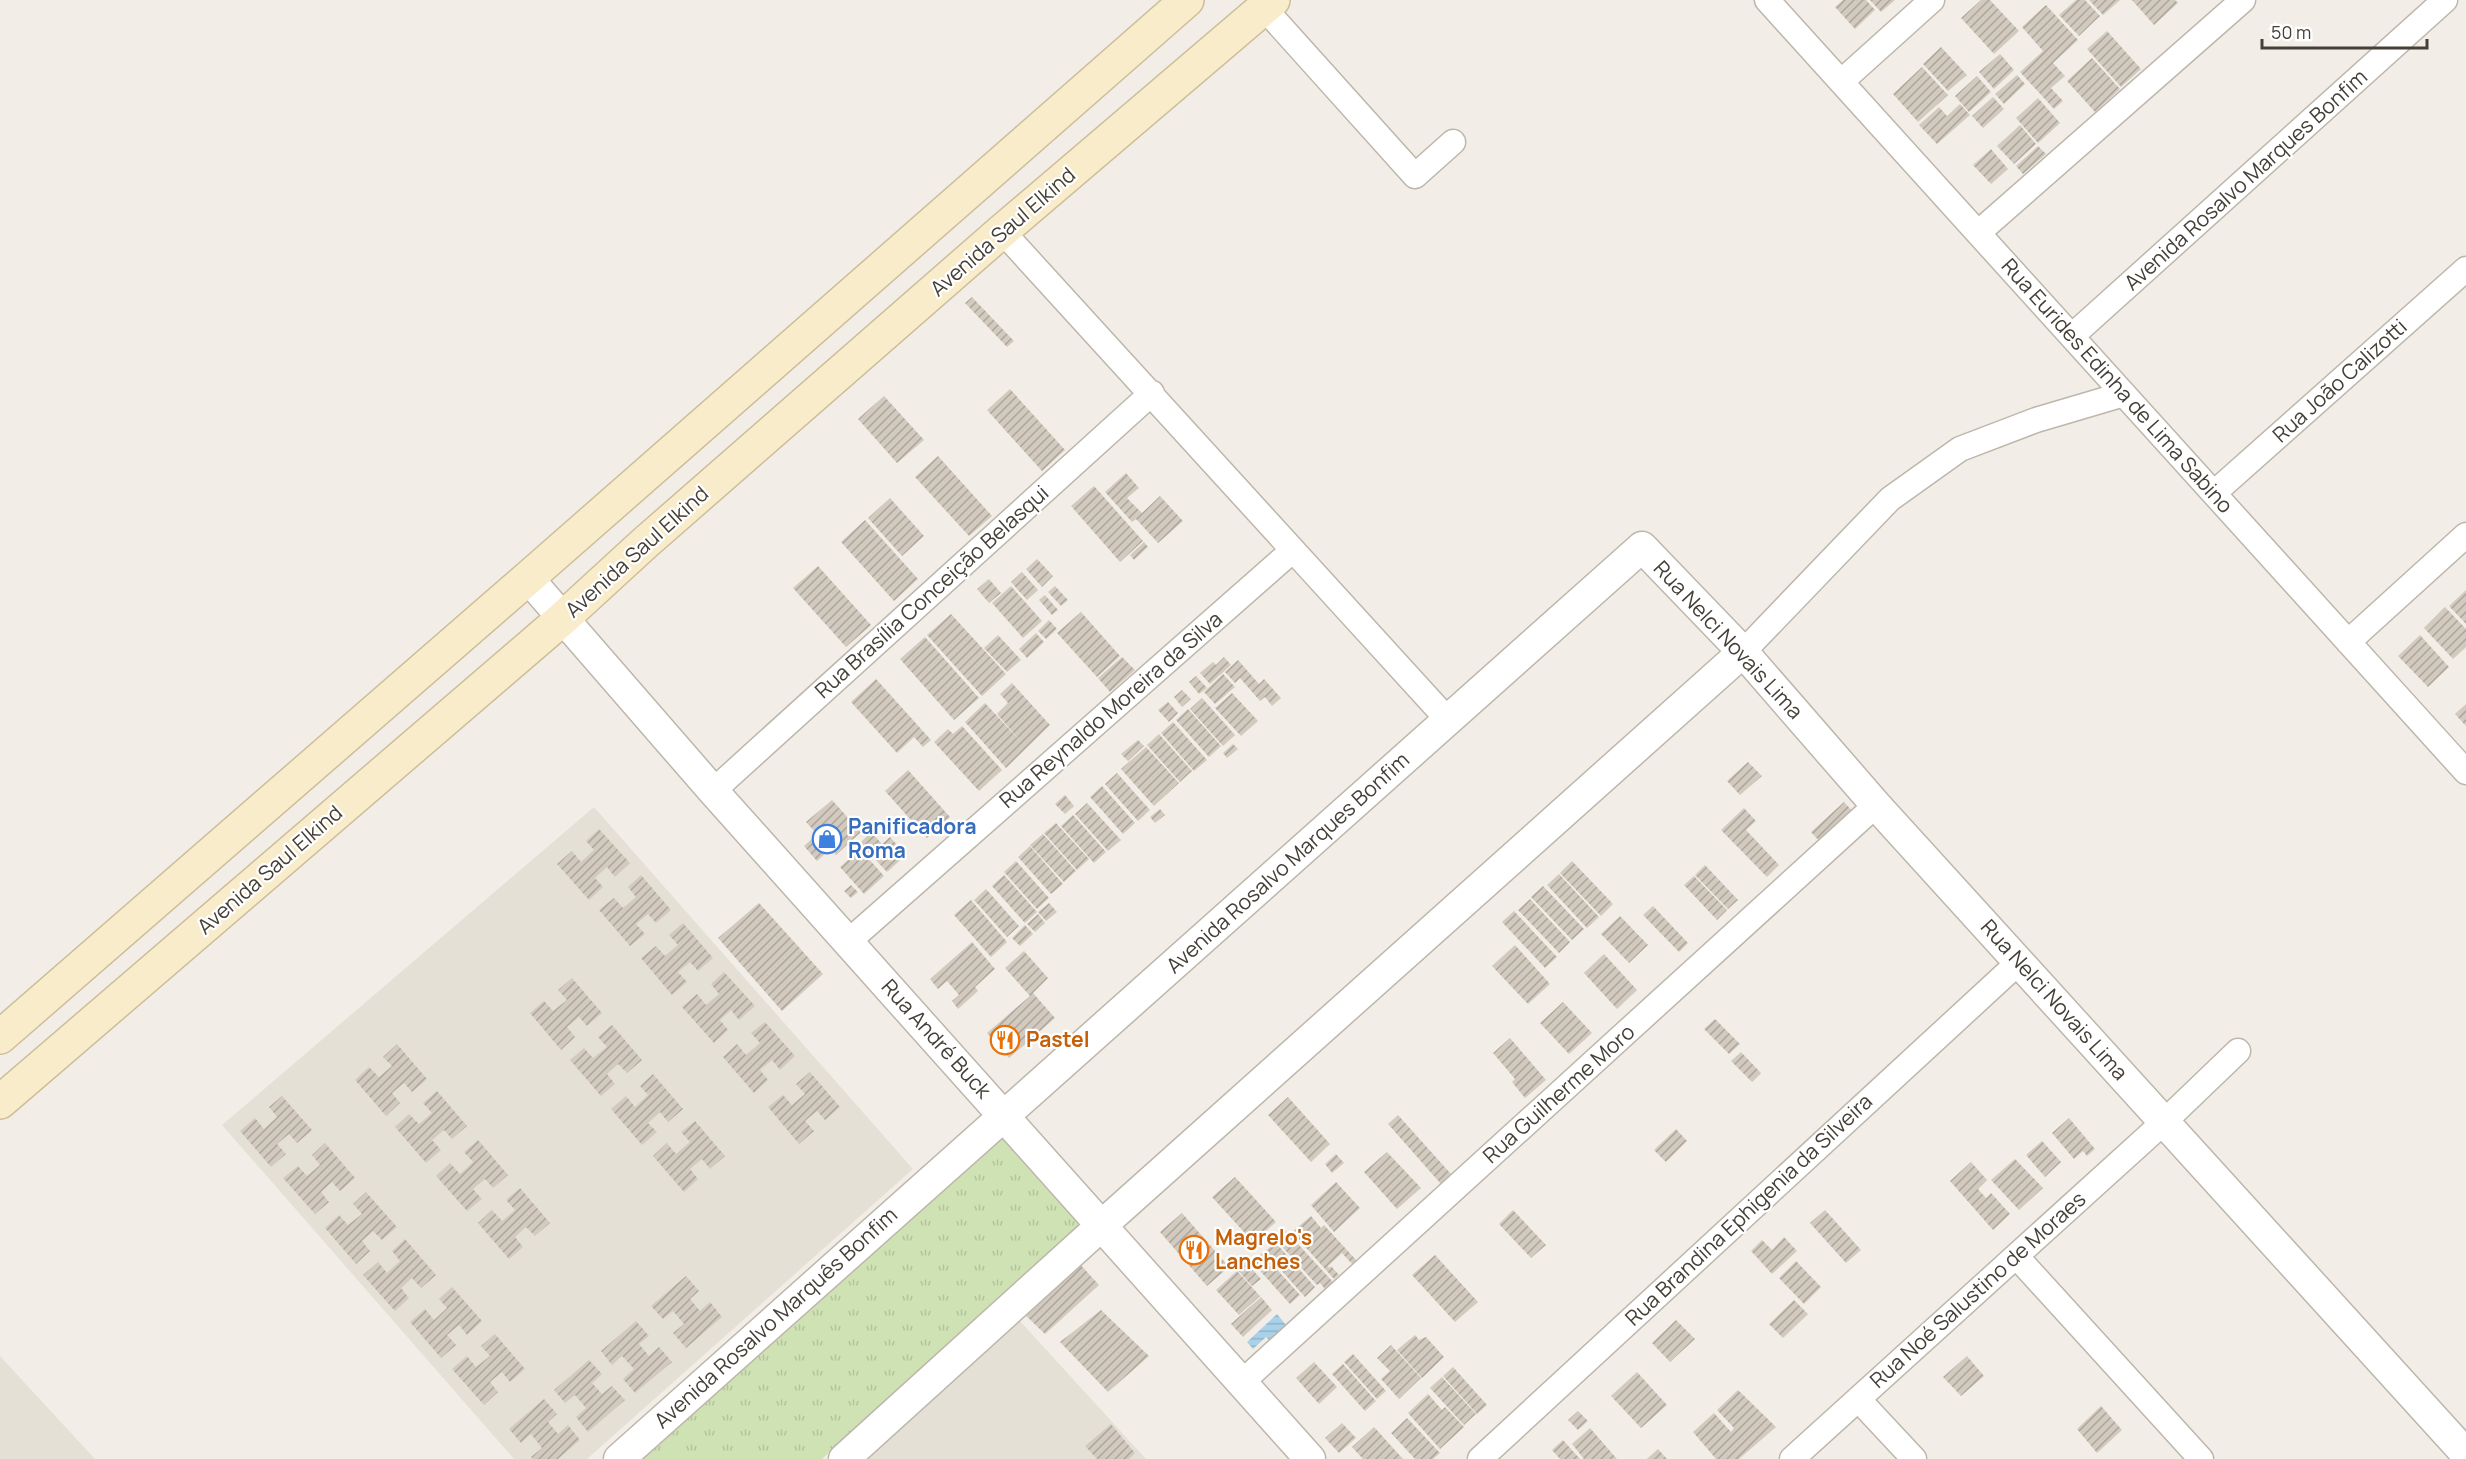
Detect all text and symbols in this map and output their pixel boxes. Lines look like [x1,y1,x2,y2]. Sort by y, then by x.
scale bar [2262,12,2427,50]
text: 50 m [2271,20,2311,44]
street label: Avenida Rosalvo Marques Bonfim [2118,62,2373,296]
street label: Avenida Saul Elkind [924,160,1081,302]
street label: Rua Eurides Edinha de Lima Sabino [1996,252,2240,519]
street label: Rua João Calizotti [2266,312,2412,448]
street label: Avenida Saul Elkind [559,479,714,623]
street label: Rua Brasília Conceição Belasqui [808,479,1054,704]
street label: Rua Nelci Novais Lima [1648,554,1810,725]
street label: Rua Reynaldo Moreira da Silva [993,605,1228,814]
street label: Avenida Rosalvo Marques Bonfim [1160,745,1415,979]
street label: Avenida Saul Elkind [191,798,348,940]
place label: Panificadora Roma [848,812,977,864]
shop icon: Panificadora Roma [811,823,843,855]
street label: Rua Nelci Novais Lima [1975,913,2134,1086]
street label: Rua André Buck [876,973,998,1104]
street label: Rua Guilherme Moro [1476,1018,1640,1169]
restaurant icon: Pastel [989,1024,1021,1056]
place label: Pastel [1026,1025,1090,1053]
street label: Rua Brandina Ephigenia da Silveira [1619,1087,1878,1331]
street label: Rua Noé Salustino de Moraes [1863,1185,2091,1394]
street label: Avenida Rosalvo Marquês Bonfim [648,1200,903,1434]
place label: Magrelo's Lanches [1215,1223,1312,1275]
restaurant icon: Magrelo's Lanches [1178,1234,1210,1266]

